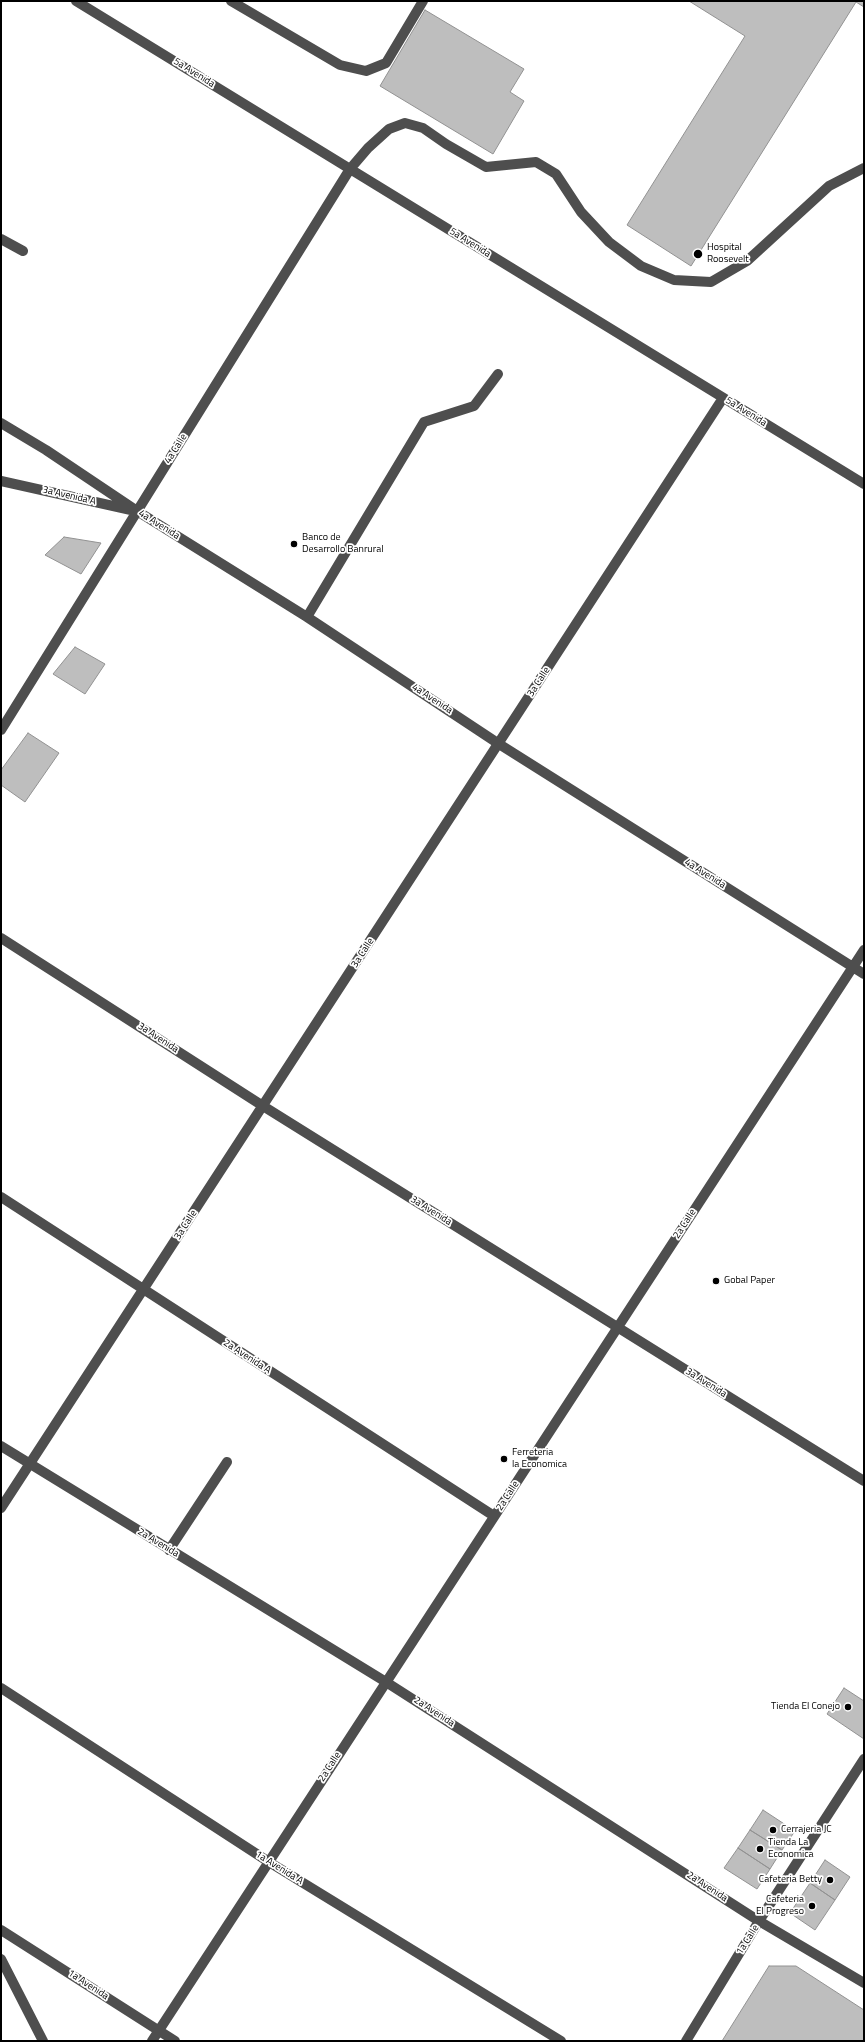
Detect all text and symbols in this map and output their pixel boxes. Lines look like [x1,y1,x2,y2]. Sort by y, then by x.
street label: 5a Avenida [171,56,217,90]
street label: 5a Avenida [447,226,493,260]
place label: Hospital Roosevelt [707,242,749,266]
marker: Hospital Roosevelt [692,248,704,260]
street label: 5a Avenida [723,395,769,429]
street label: 4a Calle [162,432,190,466]
street label: 3a Avenida A [41,484,97,508]
street label: 4a Avenida [136,508,182,542]
place label: Banco de Desarrollo Banrural [302,532,383,556]
marker: Banco de Desarrollo Banrural [289,539,299,549]
street label: 3a Calle [525,665,553,699]
street label: 4a Avenida [409,681,455,717]
street label: 4a Avenida [682,857,728,891]
street label: 3a Calle [349,936,377,970]
street label: 3a Avenida [135,1020,181,1056]
street label: 3a Avenida [408,1194,454,1228]
street label: 2a Calle [671,1207,699,1241]
street label: 3a Calle [172,1208,200,1242]
place label: Gobal Paper [724,1275,775,1287]
marker: Gobal Paper [711,1276,721,1286]
street label: 2a Avenida A [221,1337,273,1377]
street label: 3a Avenida [683,1366,729,1400]
place label: Ferreteria la Economica [512,1447,567,1470]
marker: Ferreteria la Economica [499,1454,509,1464]
street label: 2a Calle [494,1479,522,1513]
street label: 2a Avenida [135,1526,181,1560]
street label: 2a Avenida [411,1694,457,1730]
place label: Tienda El Conejo [771,1701,840,1713]
marker: Tienda El Conejo [843,1702,853,1712]
street label: 2a Calle [316,1750,344,1784]
place label: Cerrajeria JC [781,1824,832,1836]
marker: Cerrajeria JC [768,1825,778,1835]
place label: Tienda La Economica [768,1837,814,1860]
marker: Tienda La Economica [755,1844,765,1854]
street label: 1a Avenida A [253,1849,305,1887]
street label: 2a Avenida [684,1869,730,1905]
place label: Cafeteria Betty [759,1874,822,1886]
marker: Cafeteria Betty [825,1875,835,1885]
place label: Cafeteria El Progreso [756,1894,804,1918]
marker: Cafeteria El Progreso [807,1901,817,1911]
street label: 1a Calle [734,1923,762,1957]
street label: 1a Avenida [65,1967,111,2003]

